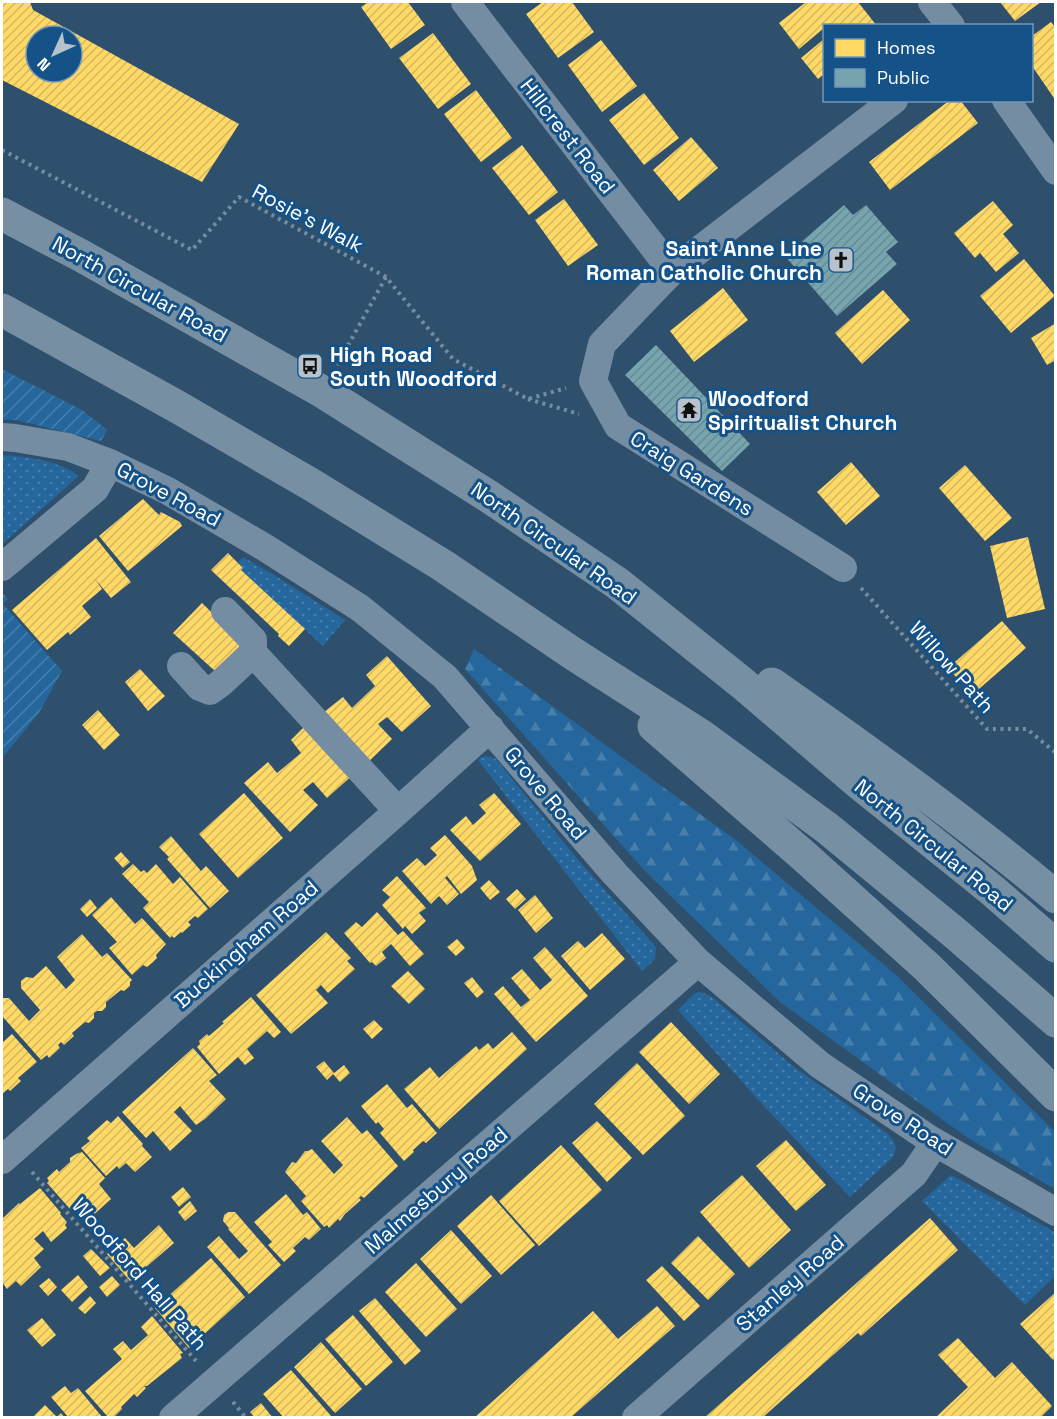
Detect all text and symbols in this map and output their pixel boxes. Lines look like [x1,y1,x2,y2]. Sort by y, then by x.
north arrow [24,24,84,84]
legend [823,24,1033,102]
text: Homes [877,36,936,59]
text: N [33,53,55,75]
text: Public [877,66,930,89]
street label: Hillcrest Road [515,73,621,199]
street label: Rosie's Walk [248,177,368,259]
street label: North Circular Road [48,230,232,348]
place label: Saint Anne Line Roman Catholic Church [586,235,822,286]
church icon: Saint Anne Line Roman Catholic Church [826,245,856,275]
place label: High Road South Woodford [330,341,497,392]
bus stop icon: High Road South Woodford [295,351,325,381]
place label: Woodford Spiritualist Church [708,385,898,436]
temple icon: Woodford Spiritualist Church [674,395,704,425]
street label: Craig Gardens [625,424,759,522]
street label: Grove Road [112,455,226,533]
street label: North Circular Road [466,476,642,610]
street label: Willow Path [903,615,1001,719]
street label: Grove Road [499,741,593,845]
street label: North Circular Road [849,773,1019,917]
street label: Buckingham Road [168,874,324,1014]
street label: Grove Road [848,1077,958,1161]
street label: Malmesbury Road [359,1120,513,1260]
street label: Woodford Hall Path [66,1192,214,1356]
street label: Stanley Road [730,1229,850,1337]

